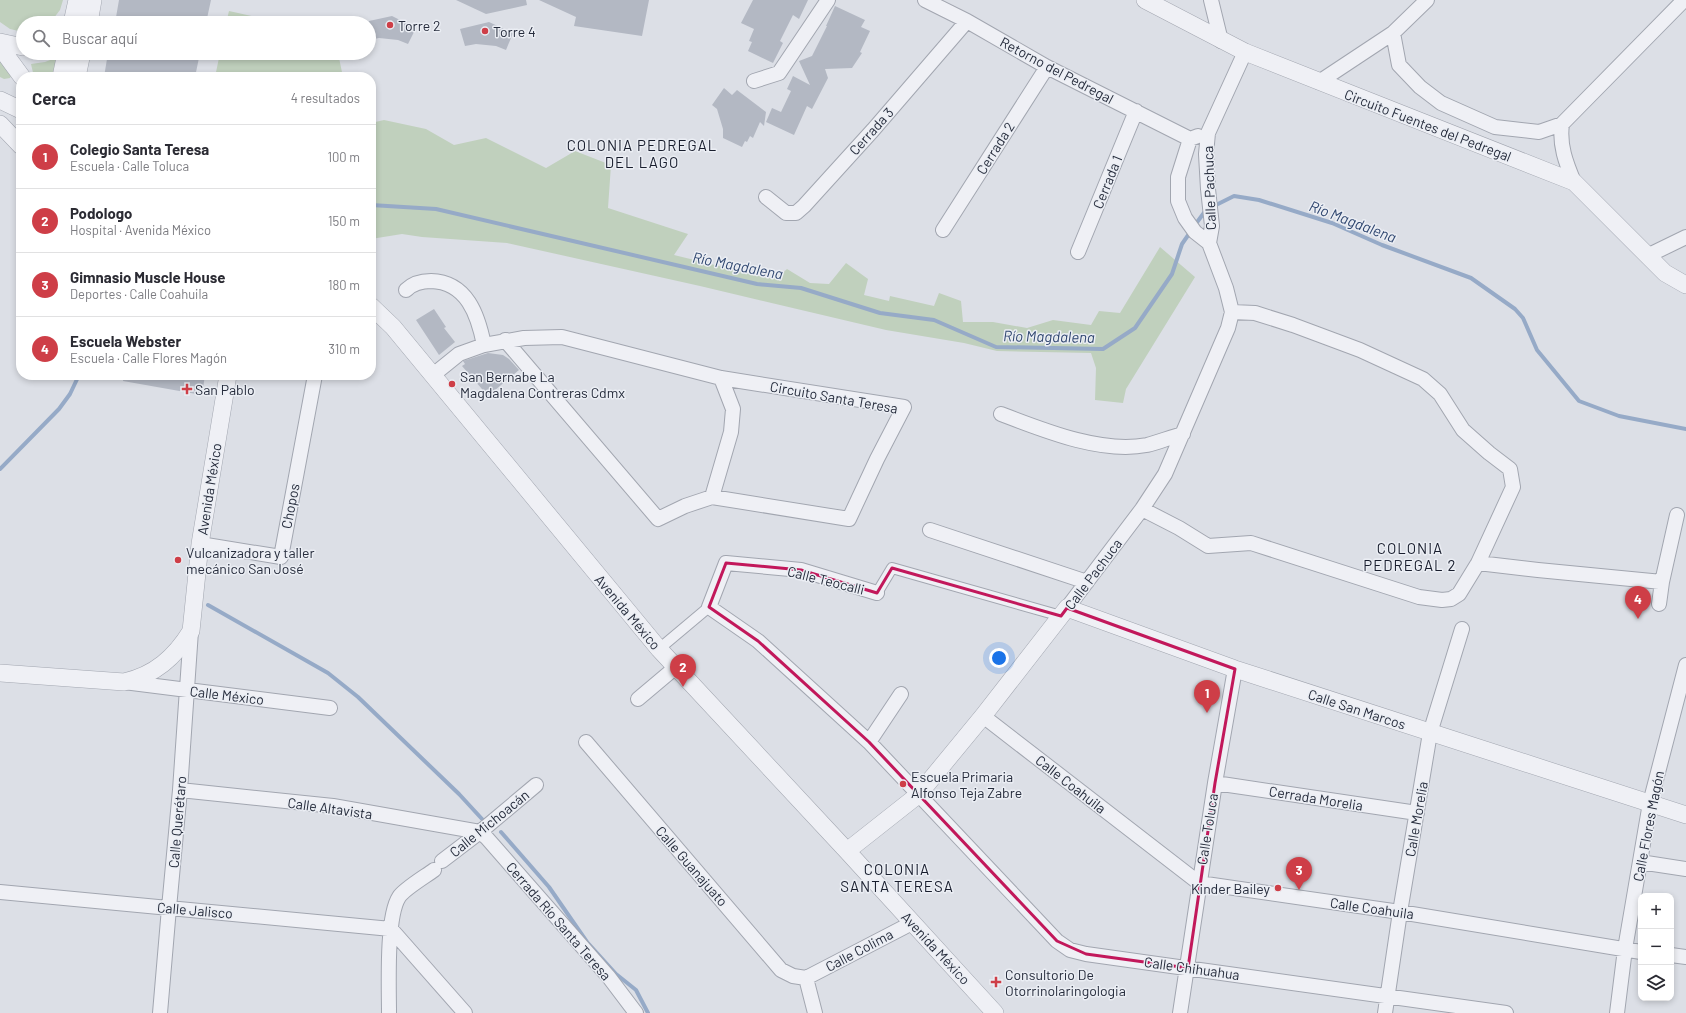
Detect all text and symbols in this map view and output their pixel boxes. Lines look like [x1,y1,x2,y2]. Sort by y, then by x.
search box [16,16,376,60]
place label: Torre 2 [398,17,441,34]
marker: Torre 2 [385,20,395,30]
place label: Torre 4 [493,23,536,40]
marker: Torre 4 [480,26,490,36]
icon: search [30,27,52,49]
text: Buscar aquí [62,29,138,47]
street label: Retorno del Pedregal [997,33,1117,107]
street label: Circuito Fuentes del Pedregal [1342,85,1514,165]
text: Cerca [32,88,76,108]
text: 4 resultados [291,90,360,106]
street label: Cerrada 3 [845,104,897,158]
street label: Cerrada 2 [972,119,1018,177]
district label: COLONIA PEDREGAL DEL LAGO [567,136,717,171]
text: Colegio Santa Teresa [70,140,209,158]
street label: Calle Pachuca [1199,146,1219,230]
text: 1 [43,149,47,165]
text: 100 m [327,149,360,165]
street label: Cerrada 1 [1089,153,1125,211]
text: Escuela · Calle Toluca [70,158,189,174]
water label: Río Magdalena [1307,196,1399,246]
text: Podologo [70,204,132,222]
text: 2 [41,213,49,229]
text: 150 m [328,213,360,229]
text: Hospital · Avenida México [70,222,211,238]
water label: Río Magdalena [691,247,785,283]
text: Gimnasio Muscle House [70,268,225,286]
text: 3 [41,277,49,293]
text: 180 m [328,277,360,293]
text: Deportes · Calle Coahuila [70,286,208,302]
water label: Río Magdalena [1003,326,1095,346]
text: Escuela Webster [70,332,181,350]
text: 4 [41,341,49,357]
text: 310 m [328,341,360,357]
text: Escuela · Calle Flores Magón [70,350,227,366]
place label: San Bernabe La Magdalena Contreras Cdmx [460,368,625,401]
street label: Circuito Santa Teresa [769,377,899,417]
marker: San Bernabe La Magdalena Contreras Cdmx [447,379,457,389]
place label: San Pablo [195,381,255,398]
marker: San Pablo [182,384,192,394]
street label: Avenida México [193,442,225,536]
street label: Chopos [277,482,303,530]
street label: Calle Pachuca [1061,535,1125,613]
district label: COLONIA PEDREGAL 2 [1363,539,1457,574]
place label: Vulcanizadora y taller mecánico San José [186,544,315,577]
marker: Vulcanizadora y taller mecánico San José [173,555,183,565]
street label: Calle Teocalli [786,562,866,598]
street label: Avenida México [592,571,664,653]
pin: 4 [1625,586,1651,619]
your location [989,648,1009,668]
pin: 2 [670,654,696,687]
pin: 1 [1194,680,1220,713]
street label: Calle México [189,682,265,708]
street label: Calle San Marcos [1306,685,1408,733]
street label: Calle Coahuila [1032,751,1110,817]
place label: Escuela Primaria Alfonso Teja Zabre [911,768,1022,801]
street label: Calle Flores Magón [1629,769,1667,883]
street label: Calle Querétaro [164,775,190,869]
marker: Escuela Primaria Alfonso Teja Zabre [898,779,908,789]
street label: Calle Morelia [1401,780,1431,858]
street label: Cerrada Morelia [1268,782,1364,814]
street label: Calle Michoacán [446,786,532,860]
street label: Calle Toluca [1193,792,1221,866]
street label: Calle Altavista [287,794,373,822]
street label: Calle Guanajuato [653,822,731,910]
pin: 3 [1286,857,1312,890]
street label: Cerrada Río Santa Teresa [503,858,615,984]
district label: COLONIA SANTA TERESA [840,860,954,895]
place label: Kinder Bailey [1191,880,1271,897]
marker: Kinder Bailey [1273,883,1283,893]
map controls [1638,893,1674,1001]
button: + [1638,893,1674,929]
street label: Calle Coahuila [1329,894,1415,922]
street label: Calle Jalisco [156,898,234,922]
street label: Avenida México [898,908,974,988]
street label: Calle Colima [822,925,896,975]
button: − [1638,929,1674,965]
street label: Calle Chihuahua [1143,953,1241,983]
button: layers [1638,965,1674,1001]
place label: Consultorio De Otorrinolaringologia [1005,966,1126,999]
marker: Consultorio De Otorrinolaringologia [990,976,1002,988]

